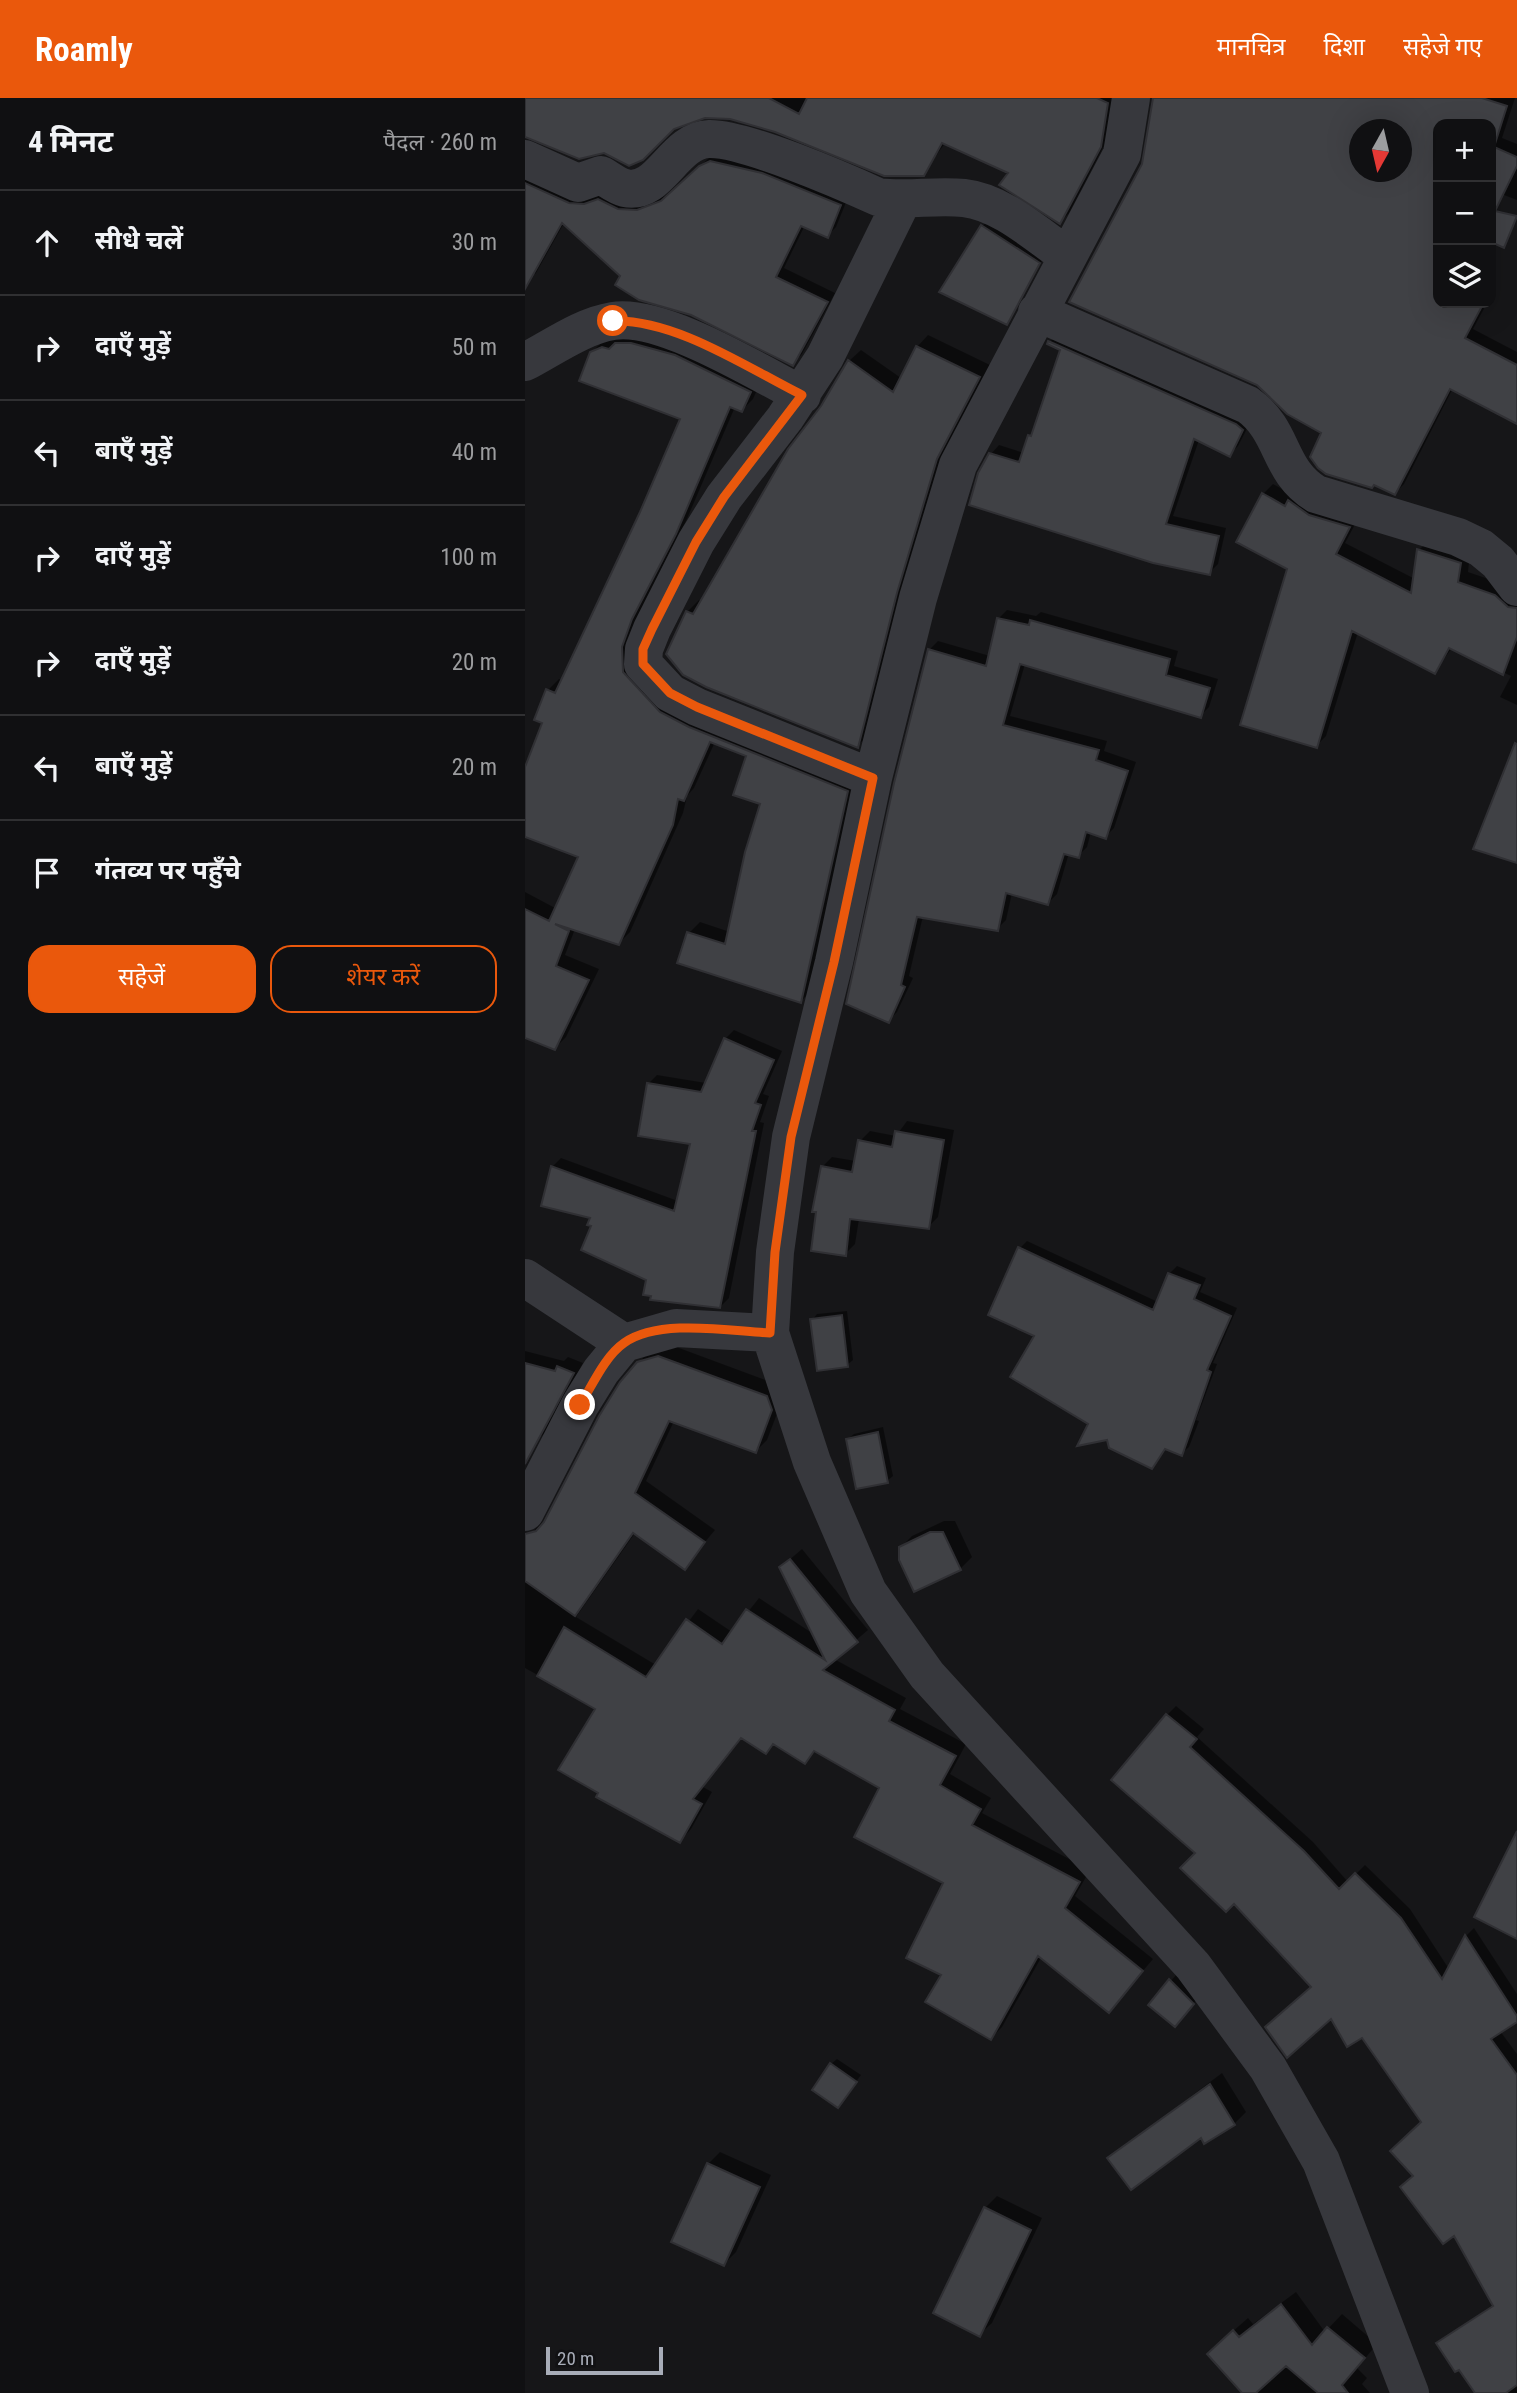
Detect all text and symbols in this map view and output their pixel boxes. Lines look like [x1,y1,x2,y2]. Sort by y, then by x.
text: Roamly [35,30,133,69]
text: मानचित्र [1217,33,1285,61]
text: दिशा [1323,33,1365,61]
text: सहेजे गए [1403,33,1482,61]
north arrow [1349,119,1412,182]
map controls [1433,119,1496,308]
button: + [1433,119,1496,182]
text: 4 मिनट [28,124,113,159]
text: पैदल · 260 m [383,129,497,156]
button: − [1433,182,1496,245]
icon: ahead [28,224,66,262]
text: सीधे चलें [95,225,183,255]
text: 30 m [452,229,497,256]
button: layers [1433,245,1496,308]
route start [597,305,628,336]
icon: right [28,329,66,367]
text: दाएँ मुड़ें [95,330,171,360]
text: 50 m [452,334,497,361]
icon: left [28,434,66,472]
text: बाएँ मुड़ें [95,435,172,465]
text: 40 m [452,439,497,466]
icon: right [28,539,66,577]
text: दाएँ मुड़ें [95,540,171,570]
text: 100 m [440,544,497,571]
icon: right [28,644,66,682]
text: दाएँ मुड़ें [95,645,171,675]
text: 20 m [452,649,497,676]
icon: left [28,749,66,787]
text: बाएँ मुड़ें [95,750,172,780]
text: 20 m [452,754,497,781]
icon: arrive [28,854,66,892]
text: गंतव्य पर पहुँचे [95,855,241,885]
button: सहेजें [28,945,256,1013]
button: शेयर करें [270,945,497,1013]
route end [564,1389,595,1420]
scale bar [546,2344,663,2376]
text: 20 m [557,2347,594,2370]

